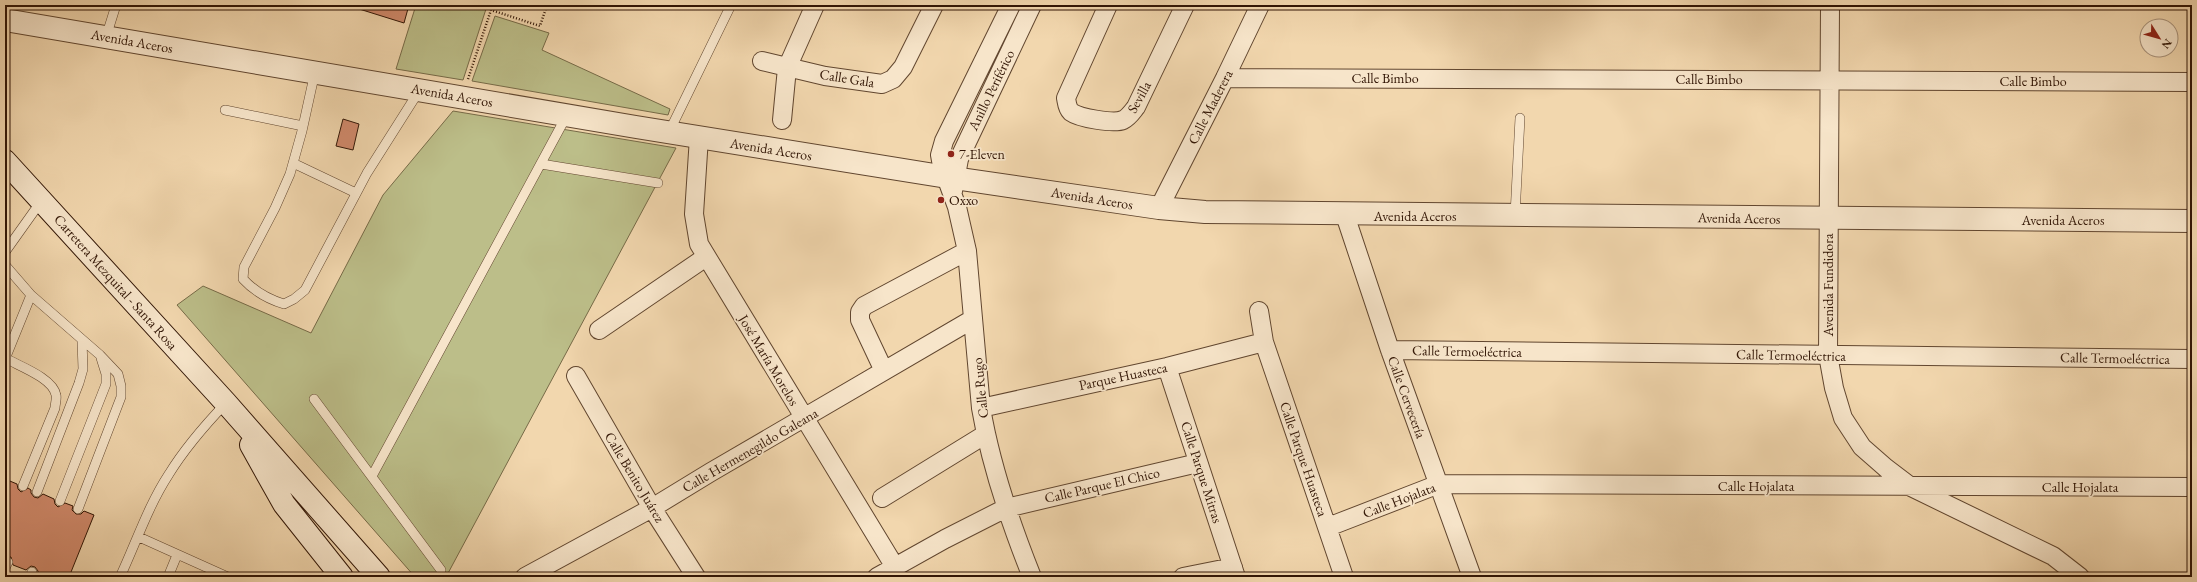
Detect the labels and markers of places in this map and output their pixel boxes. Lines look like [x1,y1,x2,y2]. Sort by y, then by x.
place label: 7-Eleven [959,145,1006,163]
marker: 7-Eleven [946,149,956,159]
place label: Oxxo [949,191,978,209]
marker: Oxxo [936,195,946,205]

